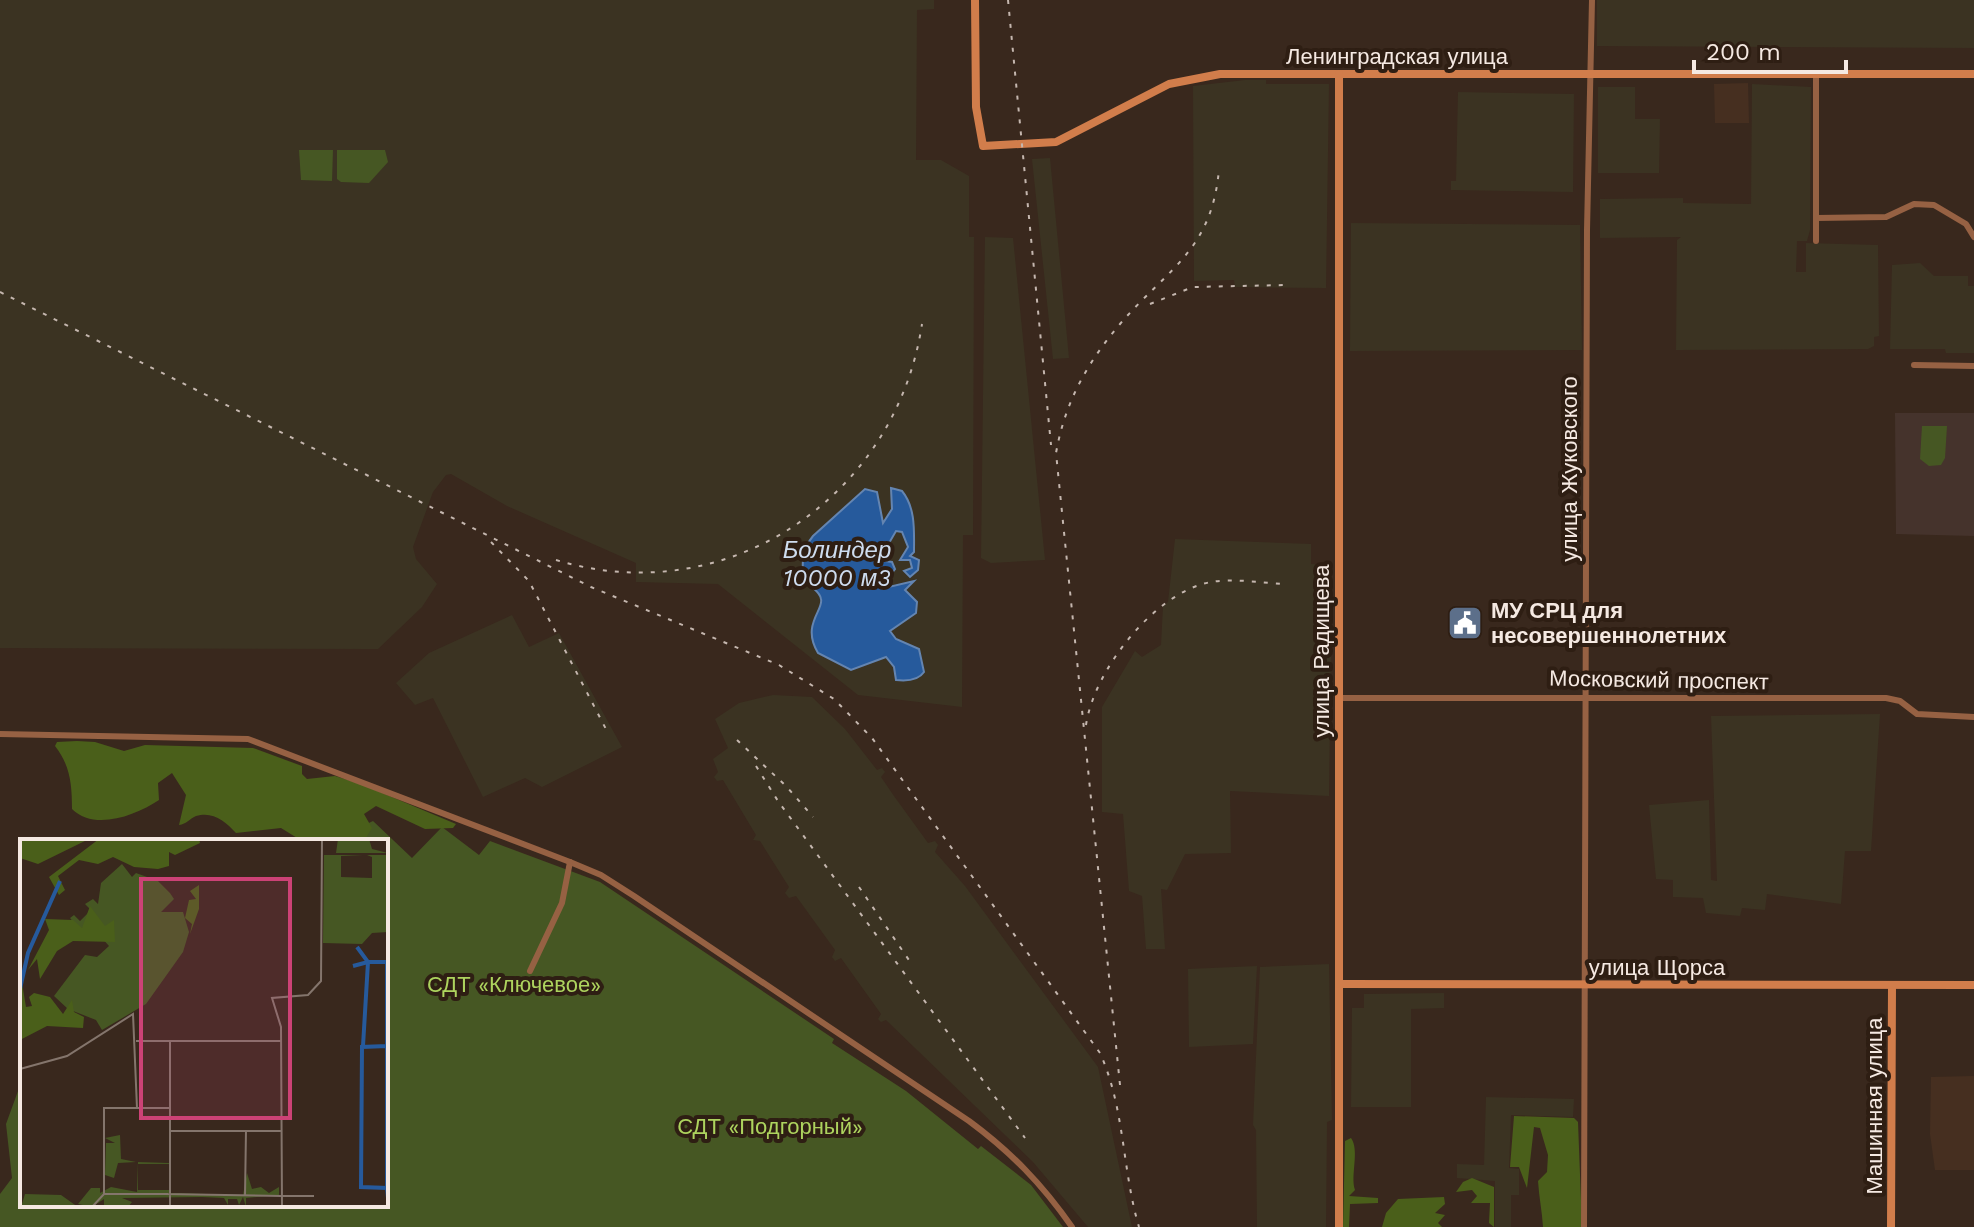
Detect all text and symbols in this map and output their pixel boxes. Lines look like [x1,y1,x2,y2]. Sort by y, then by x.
scale bar [1694,24,1846,74]
text: 200 m [1706,38,1781,66]
street label: Ленинградская улица [1286,44,1509,69]
street label: улица Жуковского [1557,376,1582,562]
water label: Болиндер 10000 м3 [783,536,891,592]
street label: улица Радищева [1309,564,1334,738]
place label: МУ СРЦ для несовершеннолетних [1491,598,1727,648]
public building icon: МУ СРЦ для несовершеннолетних [1446,604,1484,642]
street label: Московский проспект [1549,666,1769,694]
inset map [20,839,388,1207]
street label: улица Щорса [1589,955,1726,980]
park label: СДТ «Ключевое» [427,972,601,997]
street label: Машинная улица [1862,1017,1887,1195]
park label: СДТ «Подгорный» [677,1114,863,1139]

